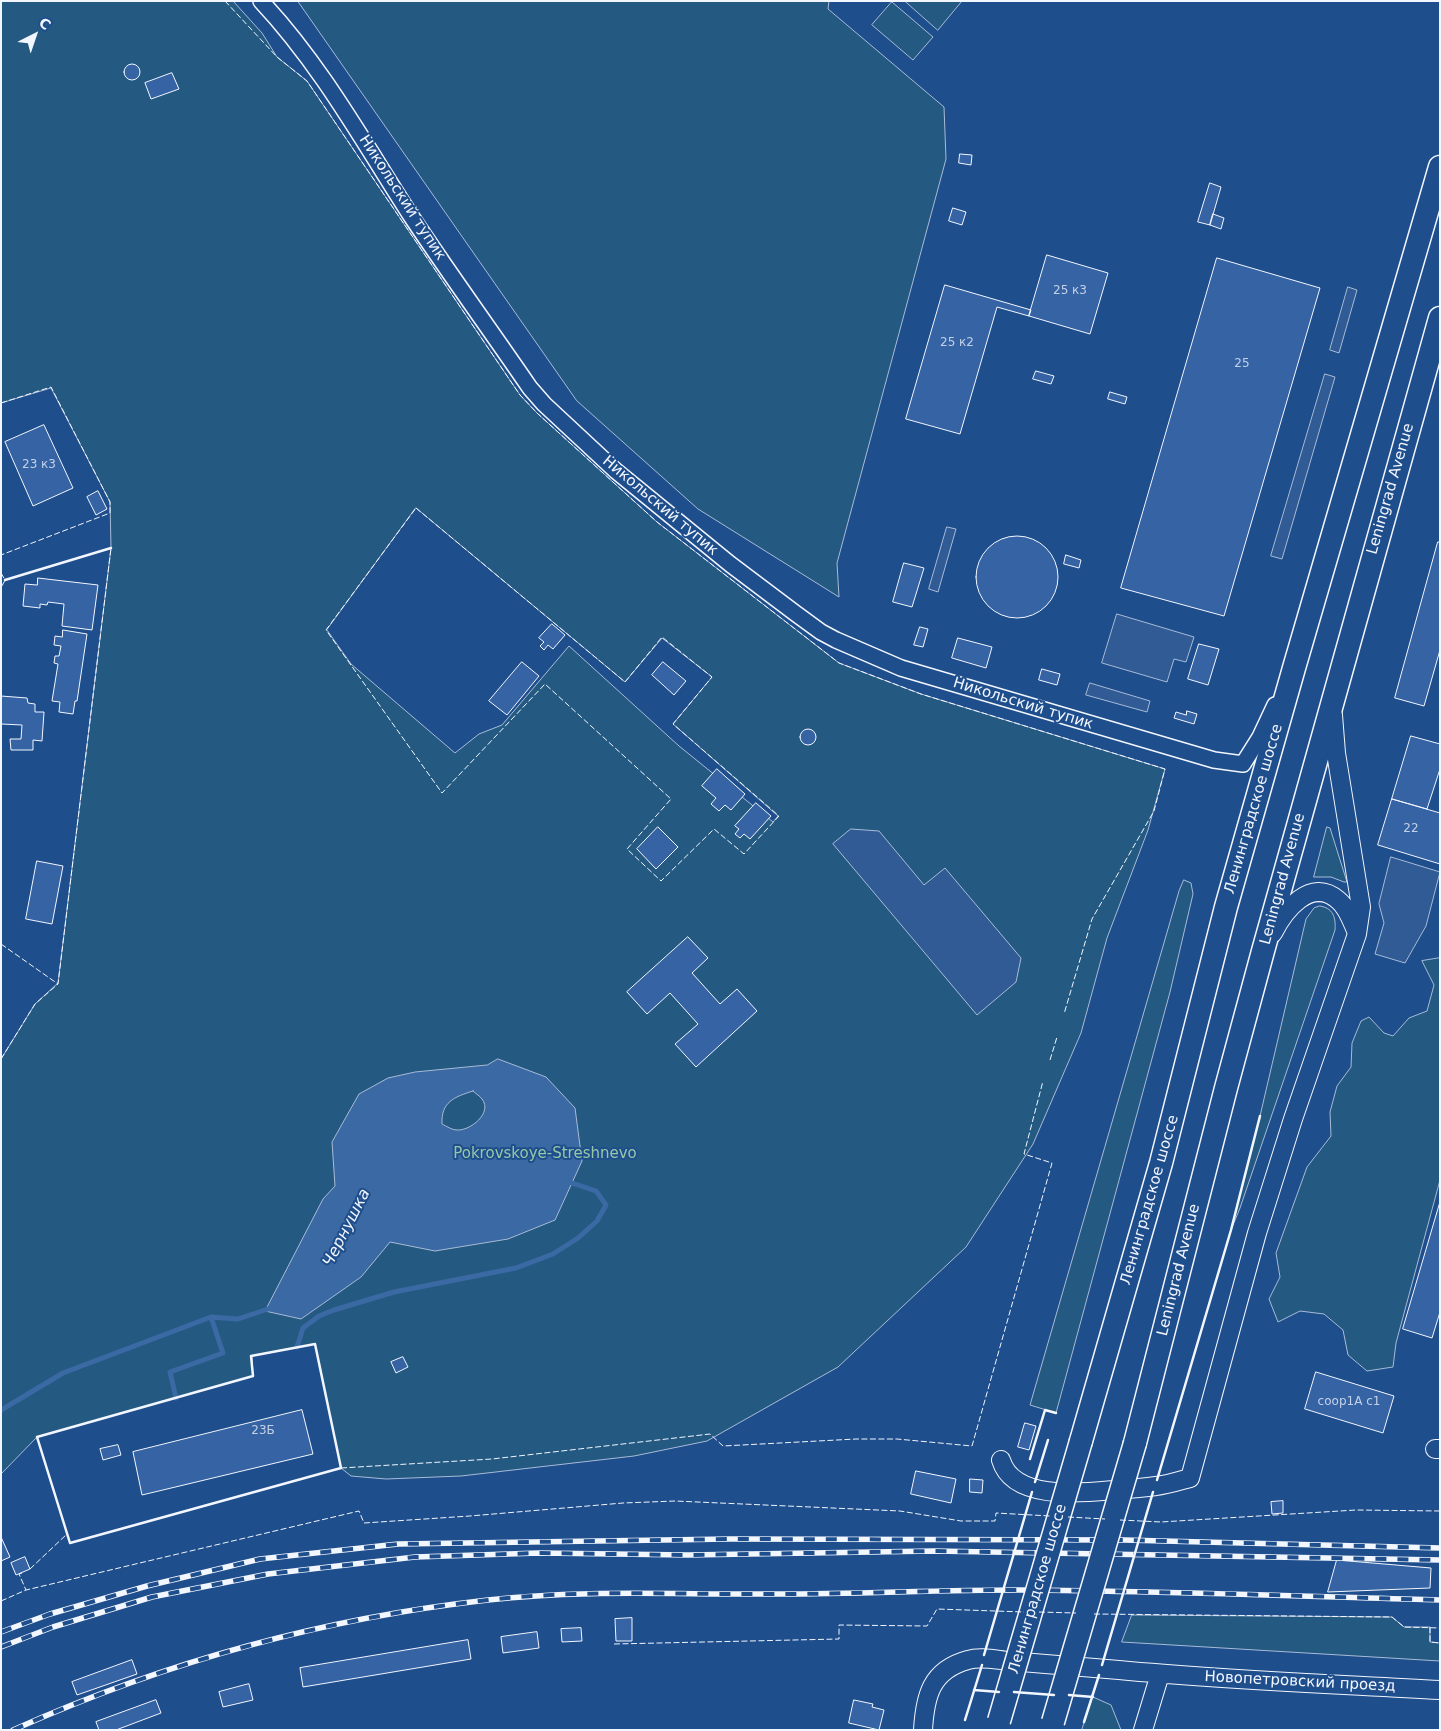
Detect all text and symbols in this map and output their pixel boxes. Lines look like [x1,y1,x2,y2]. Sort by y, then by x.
north arrow [10,10,60,60]
text: С [36,14,54,33]
street label: Никольский тупик [355,132,449,264]
house number: 25 к3 [1053,284,1087,298]
house number: 25 к2 [940,336,974,350]
house number: 25 [1234,357,1250,371]
street label: Leningrad Avenue [1364,421,1418,557]
street label: Никольский тупик [598,452,722,560]
house number: 23 к3 [22,458,56,472]
street label: Никольский тупик [951,674,1095,734]
street label: Ленинградское шоссе [1221,722,1287,896]
street label: Leningrad Avenue [1257,811,1309,947]
house number: 22 [1403,822,1419,836]
street label: Ленинградское шоссе [1117,1113,1183,1287]
park label: Pokrovskoye-Streshnevo [453,1145,637,1163]
water label: Чернушка [319,1186,375,1270]
street label: Leningrad Avenue [1154,1202,1204,1338]
house number: соор1А с1 [1318,1395,1380,1409]
house number: 23Б [251,1424,275,1438]
street label: Ленинградское шоссе [1005,1502,1071,1676]
street label: Новопетровский проезд [1204,1668,1396,1696]

